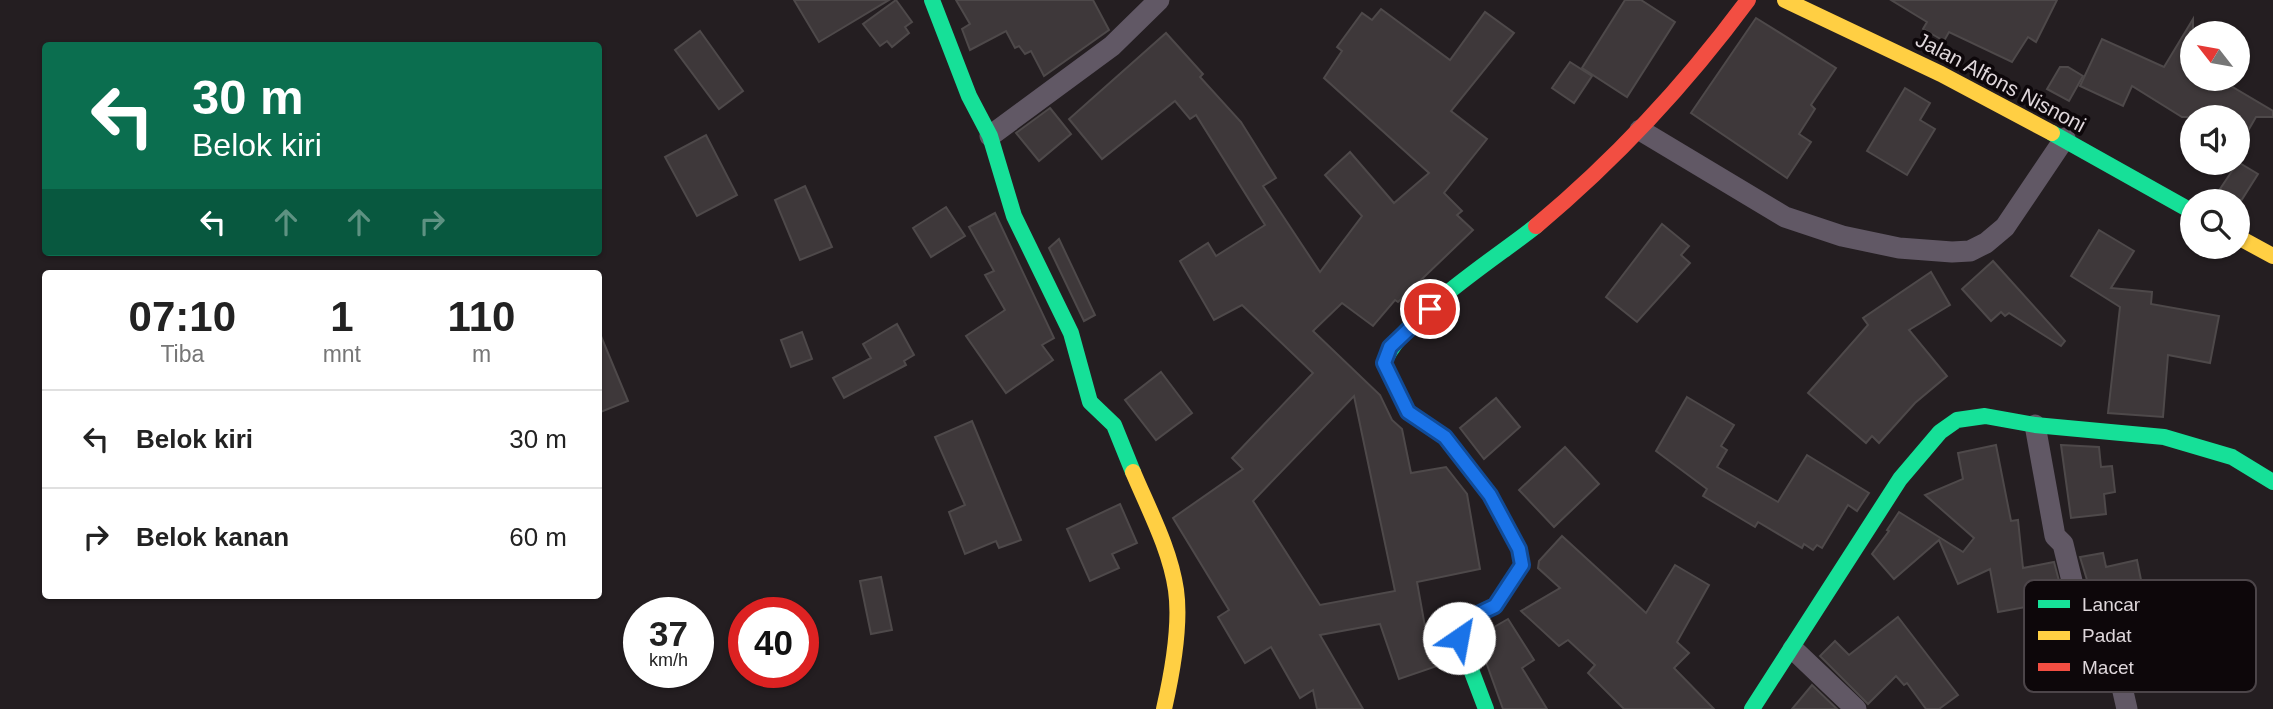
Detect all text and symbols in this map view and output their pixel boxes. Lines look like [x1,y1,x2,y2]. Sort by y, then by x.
north arrow [2180,21,2250,91]
map controls [2180,21,2250,259]
street label: Jalan Alfons Nisnoni [1912,27,2090,137]
icon: left [77,70,168,161]
text: 30 m [192,70,304,124]
button: sound [2180,105,2250,175]
text: Belok kiri [192,127,322,163]
button: search [2180,189,2250,259]
icon: left [194,203,232,241]
icon: ahead [267,203,305,241]
icon: ahead [340,203,378,241]
icon: right [413,203,451,241]
pin [1400,279,1460,339]
icon: arrive [1411,290,1449,328]
text: 07:10 [129,293,236,340]
text: 1 [330,293,353,340]
text: 110 [448,293,515,340]
text: Tiba [160,341,204,367]
text: mnt [323,341,361,367]
text: m [472,341,491,367]
icon: left [77,420,115,458]
text: Belok kiri [136,424,253,454]
text: 30 m [509,424,567,454]
icon: right [77,518,115,556]
text: Belok kanan [136,522,289,552]
text: 60 m [509,522,567,552]
legend [2024,580,2256,692]
text: Lancar [2082,594,2141,615]
speed limit sign: 40 [728,597,819,688]
position arrow [1422,601,1496,675]
text: 37 [649,614,688,653]
text: Padat [2082,625,2132,646]
text: km/h [649,650,688,670]
text: Macet [2082,657,2134,678]

